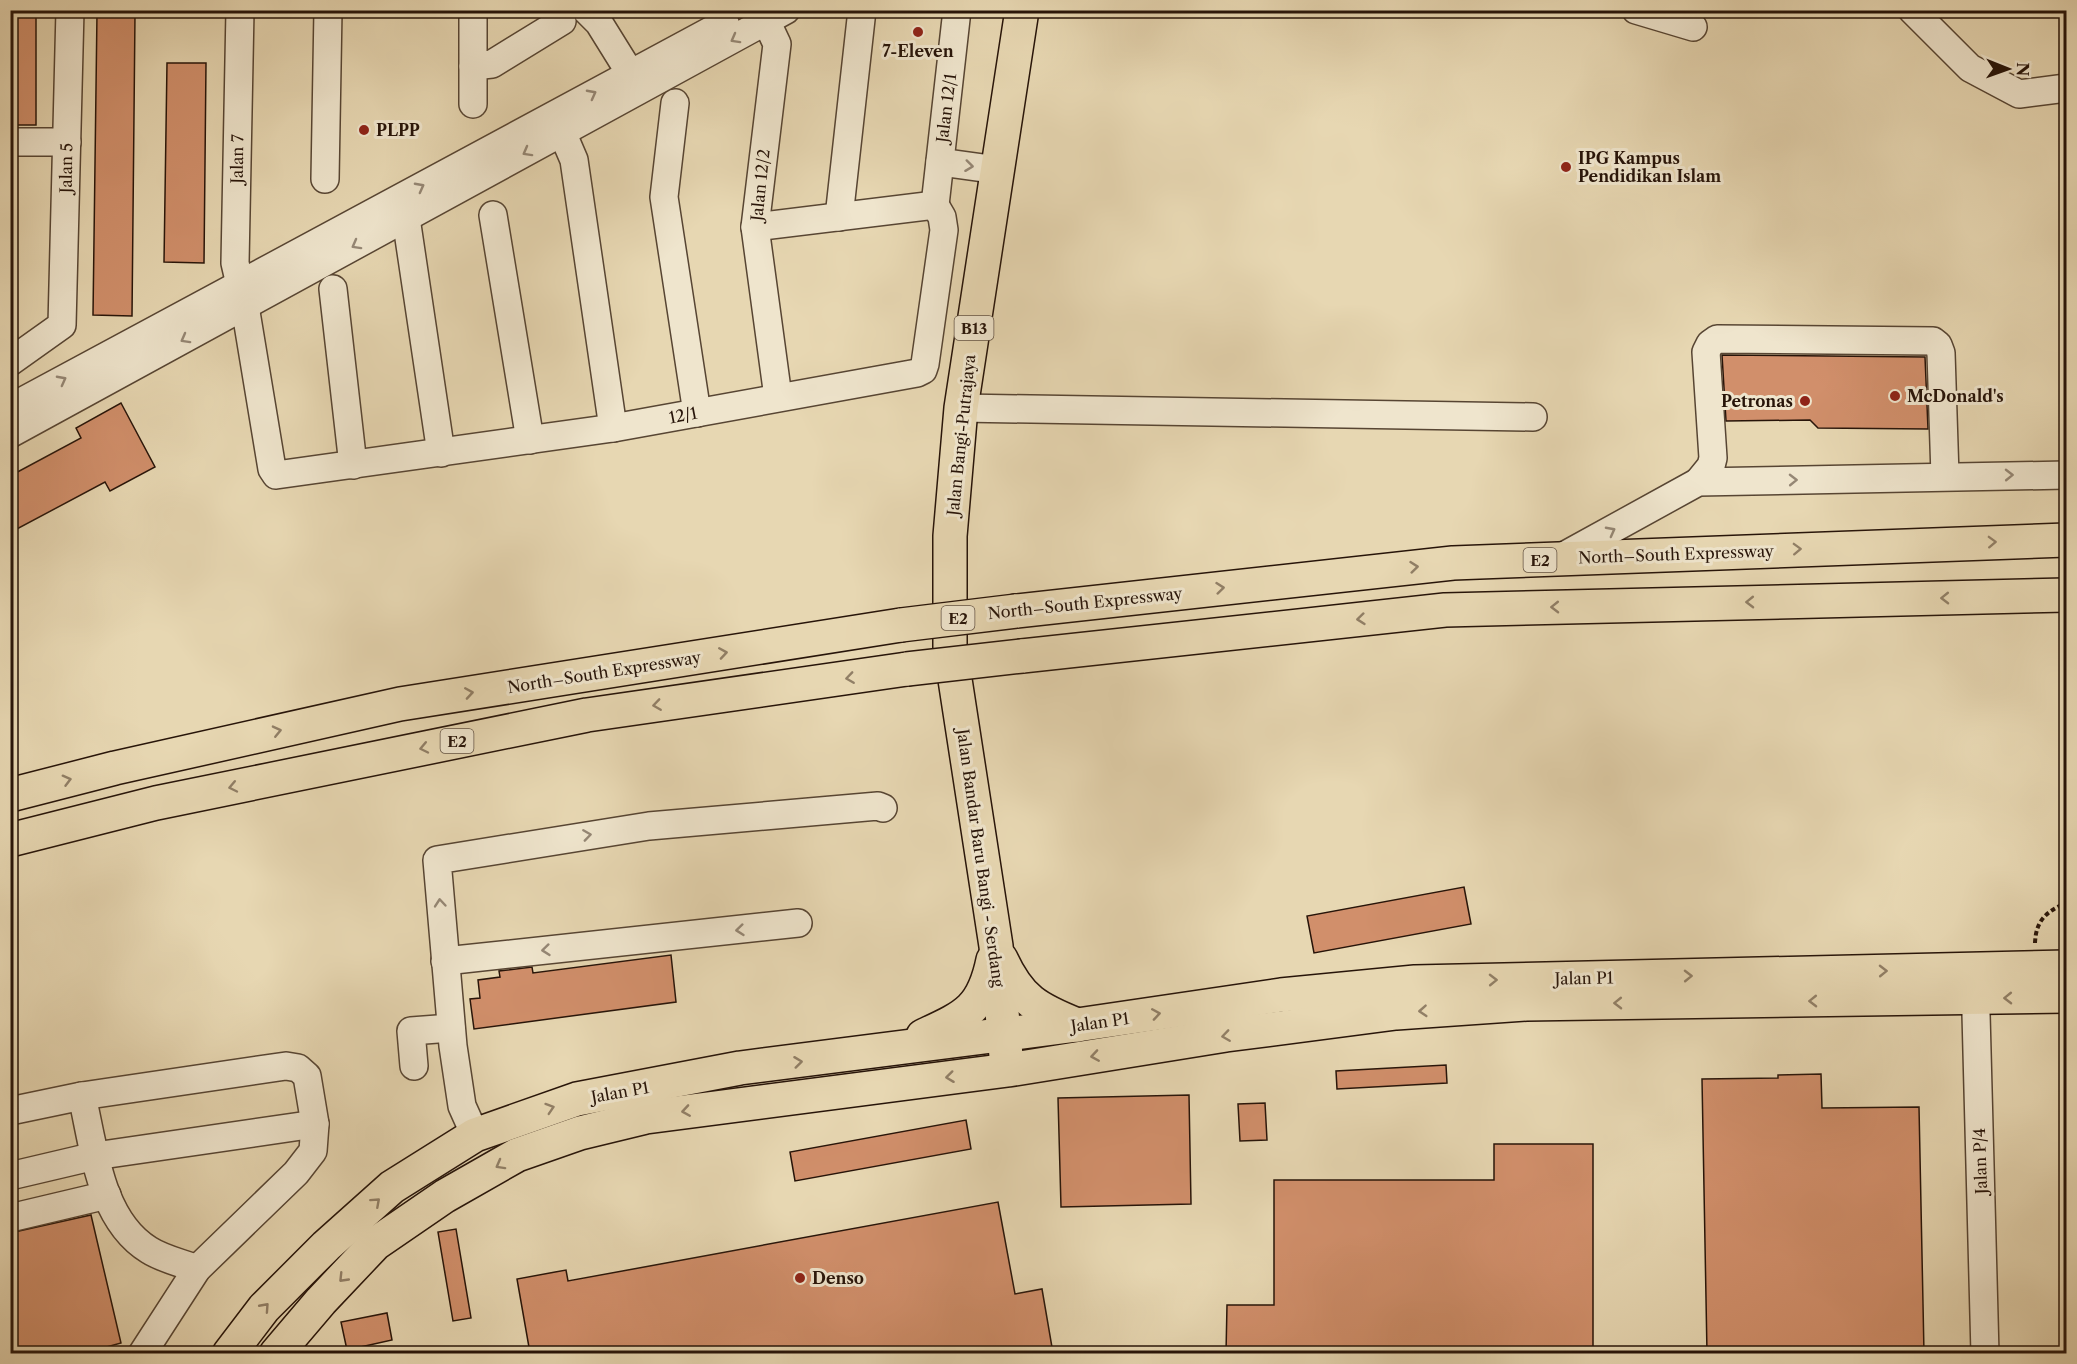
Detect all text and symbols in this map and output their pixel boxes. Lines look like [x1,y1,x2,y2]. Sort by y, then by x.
marker: 7-Eleven [911,25,925,39]
one-way arrow [731,31,741,43]
north arrow [1978,39,2038,99]
place label: 7-Eleven [882,41,954,61]
text: N [2013,62,2033,76]
street label: Jalan 12/1 [931,72,960,147]
one-way arrow [586,90,596,101]
place label: PLPP [376,120,420,140]
marker: PLPP [357,123,371,137]
street label: Jalan 7 [227,134,247,187]
street label: Jalan 5 [56,143,76,196]
one-way arrow [523,145,533,156]
street label: Jalan 12/2 [746,148,774,225]
place label: IPG Kampus Pendidikan Islam [1578,148,1721,186]
one-way arrow [964,159,973,172]
marker: IPG Kampus Pendidikan Islam [1559,160,1573,174]
one-way arrow [414,183,424,194]
one-way arrow [352,238,362,249]
road number: B13 [954,316,994,340]
one-way arrow [180,332,191,343]
street label: Jalan Bangi-Putrajaya [942,353,979,520]
one-way arrow [56,376,66,387]
place label: McDonald's [1907,386,2004,406]
marker: McDonald's [1888,389,1902,403]
place label: Petronas [1721,391,1793,411]
marker: Petronas [1798,394,1812,408]
street label: 12/1 [667,402,699,428]
one-way arrow [2004,469,2013,482]
one-way arrow [1788,474,1797,486]
one-way arrow [1605,527,1615,538]
one-way arrow [1988,536,1997,549]
street label: North–South Expressway [1578,541,1775,567]
one-way arrow [1793,542,1802,555]
road number: E2 [1524,548,1556,572]
one-way arrow [1409,561,1418,574]
one-way arrow [1215,582,1224,595]
street label: North–South Expressway [987,583,1184,623]
one-way arrow [1941,592,1950,604]
one-way arrow [1746,596,1755,609]
one-way arrow [1551,601,1560,613]
road number: E2 [942,606,974,630]
one-way arrow [1356,612,1365,625]
street label: North–South Expressway [506,647,703,697]
one-way arrow [718,647,728,660]
one-way arrow [845,671,854,683]
one-way arrow [464,688,473,700]
one-way arrow [652,698,661,710]
street label: Jalan Bandar Baru Bangi - Serdang [953,724,1009,989]
one-way arrow [272,726,282,739]
road number: E2 [440,729,474,753]
one-way arrow [419,741,429,754]
one-way arrow [62,775,72,788]
one-way arrow [228,780,238,793]
one-way arrow [582,830,592,842]
one-way arrow [434,898,447,907]
one-way arrow [735,923,744,935]
one-way arrow [541,943,550,956]
one-way arrow [1879,965,1888,978]
street label: Jalan P1 [1552,967,1614,989]
one-way arrow [1684,969,1693,982]
one-way arrow [1489,974,1498,986]
one-way arrow [2004,992,2013,1004]
one-way arrow [1809,995,1818,1007]
one-way arrow [1614,997,1623,1009]
one-way arrow [1419,1005,1428,1018]
street label: Jalan P1 [1067,1008,1131,1036]
one-way arrow [1151,1008,1161,1020]
one-way arrow [1221,1029,1231,1041]
one-way arrow [1090,1049,1100,1062]
one-way arrow [793,1056,802,1068]
one-way arrow [945,1070,954,1083]
street label: Jalan P1 [586,1077,651,1107]
one-way arrow [544,1103,555,1115]
one-way arrow [682,1105,691,1117]
street label: Jalan P/4 [1969,1128,1991,1197]
one-way arrow [496,1158,506,1169]
one-way arrow [369,1198,379,1209]
place label: Denso [812,1268,864,1288]
one-way arrow [339,1270,350,1281]
marker: Denso [793,1271,807,1285]
one-way arrow [258,1304,269,1314]

